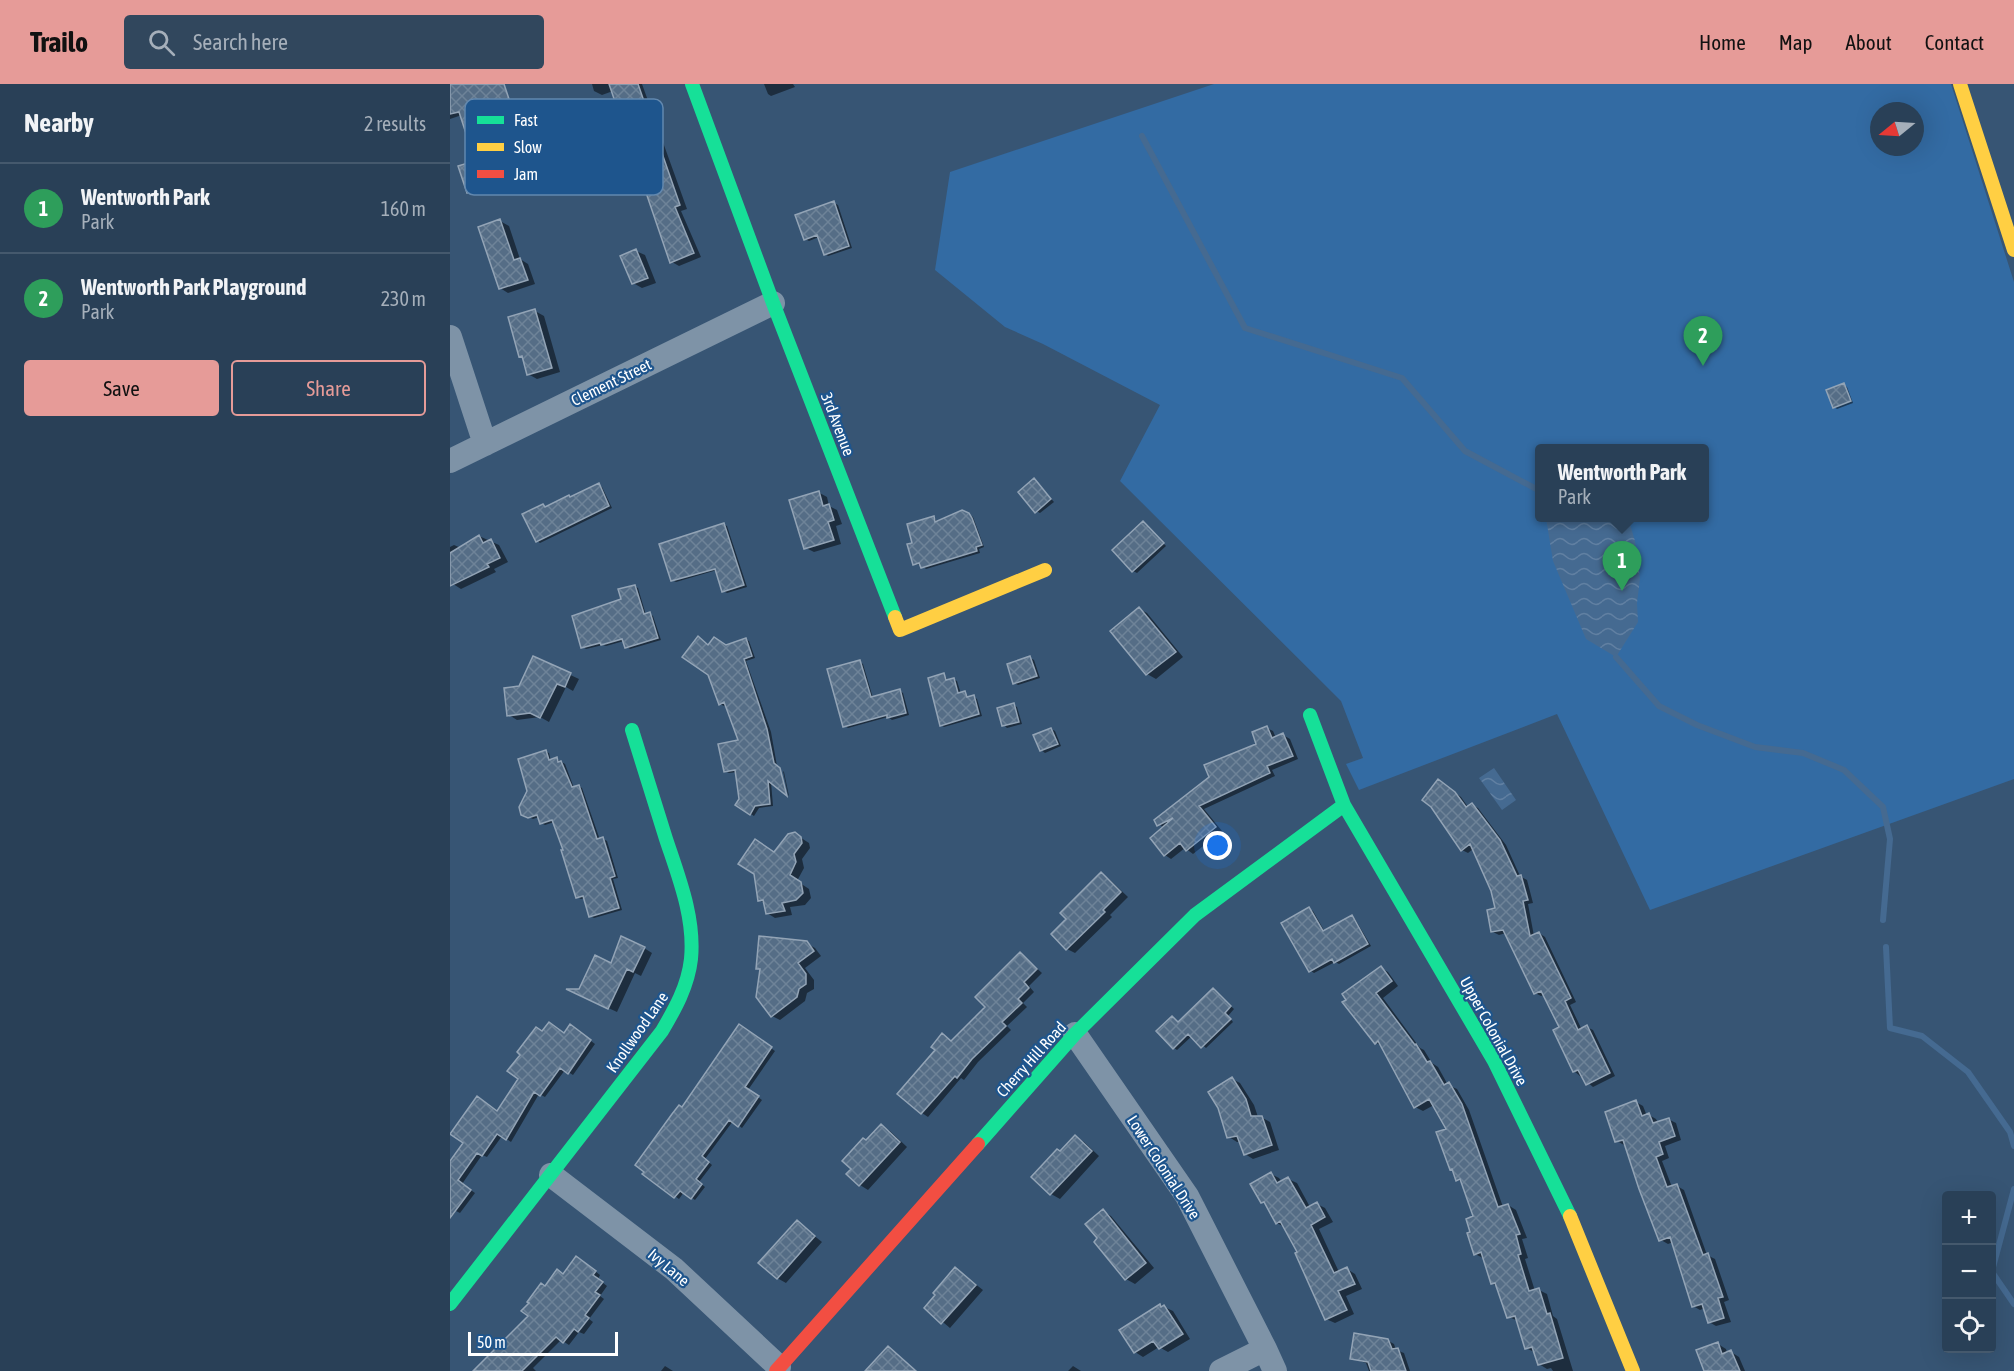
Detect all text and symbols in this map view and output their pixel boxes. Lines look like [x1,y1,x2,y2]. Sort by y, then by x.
search box [124,15,544,69]
text: Trailo [30,26,88,58]
icon: search [145,26,178,59]
text: Search here [193,29,288,55]
text: Home [1699,30,1746,54]
text: Map [1779,30,1813,54]
text: About [1846,30,1892,54]
text: Contact [1925,30,1984,54]
legend [465,99,663,195]
north arrow [1870,102,1924,156]
text: Nearby [24,108,94,138]
text: Fast [514,111,538,129]
text: 2 results [364,112,426,135]
text: Slow [514,138,542,156]
text: Jam [514,165,538,183]
text: Wentworth Park [81,184,210,210]
text: 1 [39,197,48,220]
text: 160 m [381,197,426,220]
text: Park [81,210,114,233]
text: Wentworth Park Playground [81,274,307,300]
text: 2 [39,287,48,310]
text: 230 m [381,287,426,310]
text: Park [81,300,114,323]
pin: 2 [1684,316,1722,366]
street label: Clement Street [568,355,654,409]
button: Save [24,360,219,416]
button: Share [231,360,426,416]
street label: 3rd Avenue [818,390,858,458]
popup [1535,444,1709,522]
text: Wentworth Park [1558,459,1686,485]
text: Park [1558,485,1591,508]
pin: 1 [1602,542,1642,591]
your location [1203,831,1232,860]
street label: Upper Colonial Drive [1456,974,1531,1089]
street label: Knollwood Lane [603,988,671,1076]
street label: Cherry Hill Road [993,1018,1070,1101]
street label: Lower Colonial Drive [1124,1112,1204,1222]
map controls [1942,1191,1996,1353]
button: + [1942,1191,1996,1245]
street label: Ivy Lane [644,1245,693,1290]
button: − [1942,1245,1996,1299]
button: locate [1942,1299,1996,1353]
scale bar [468,1329,618,1356]
text: 50 m [477,1333,506,1351]

